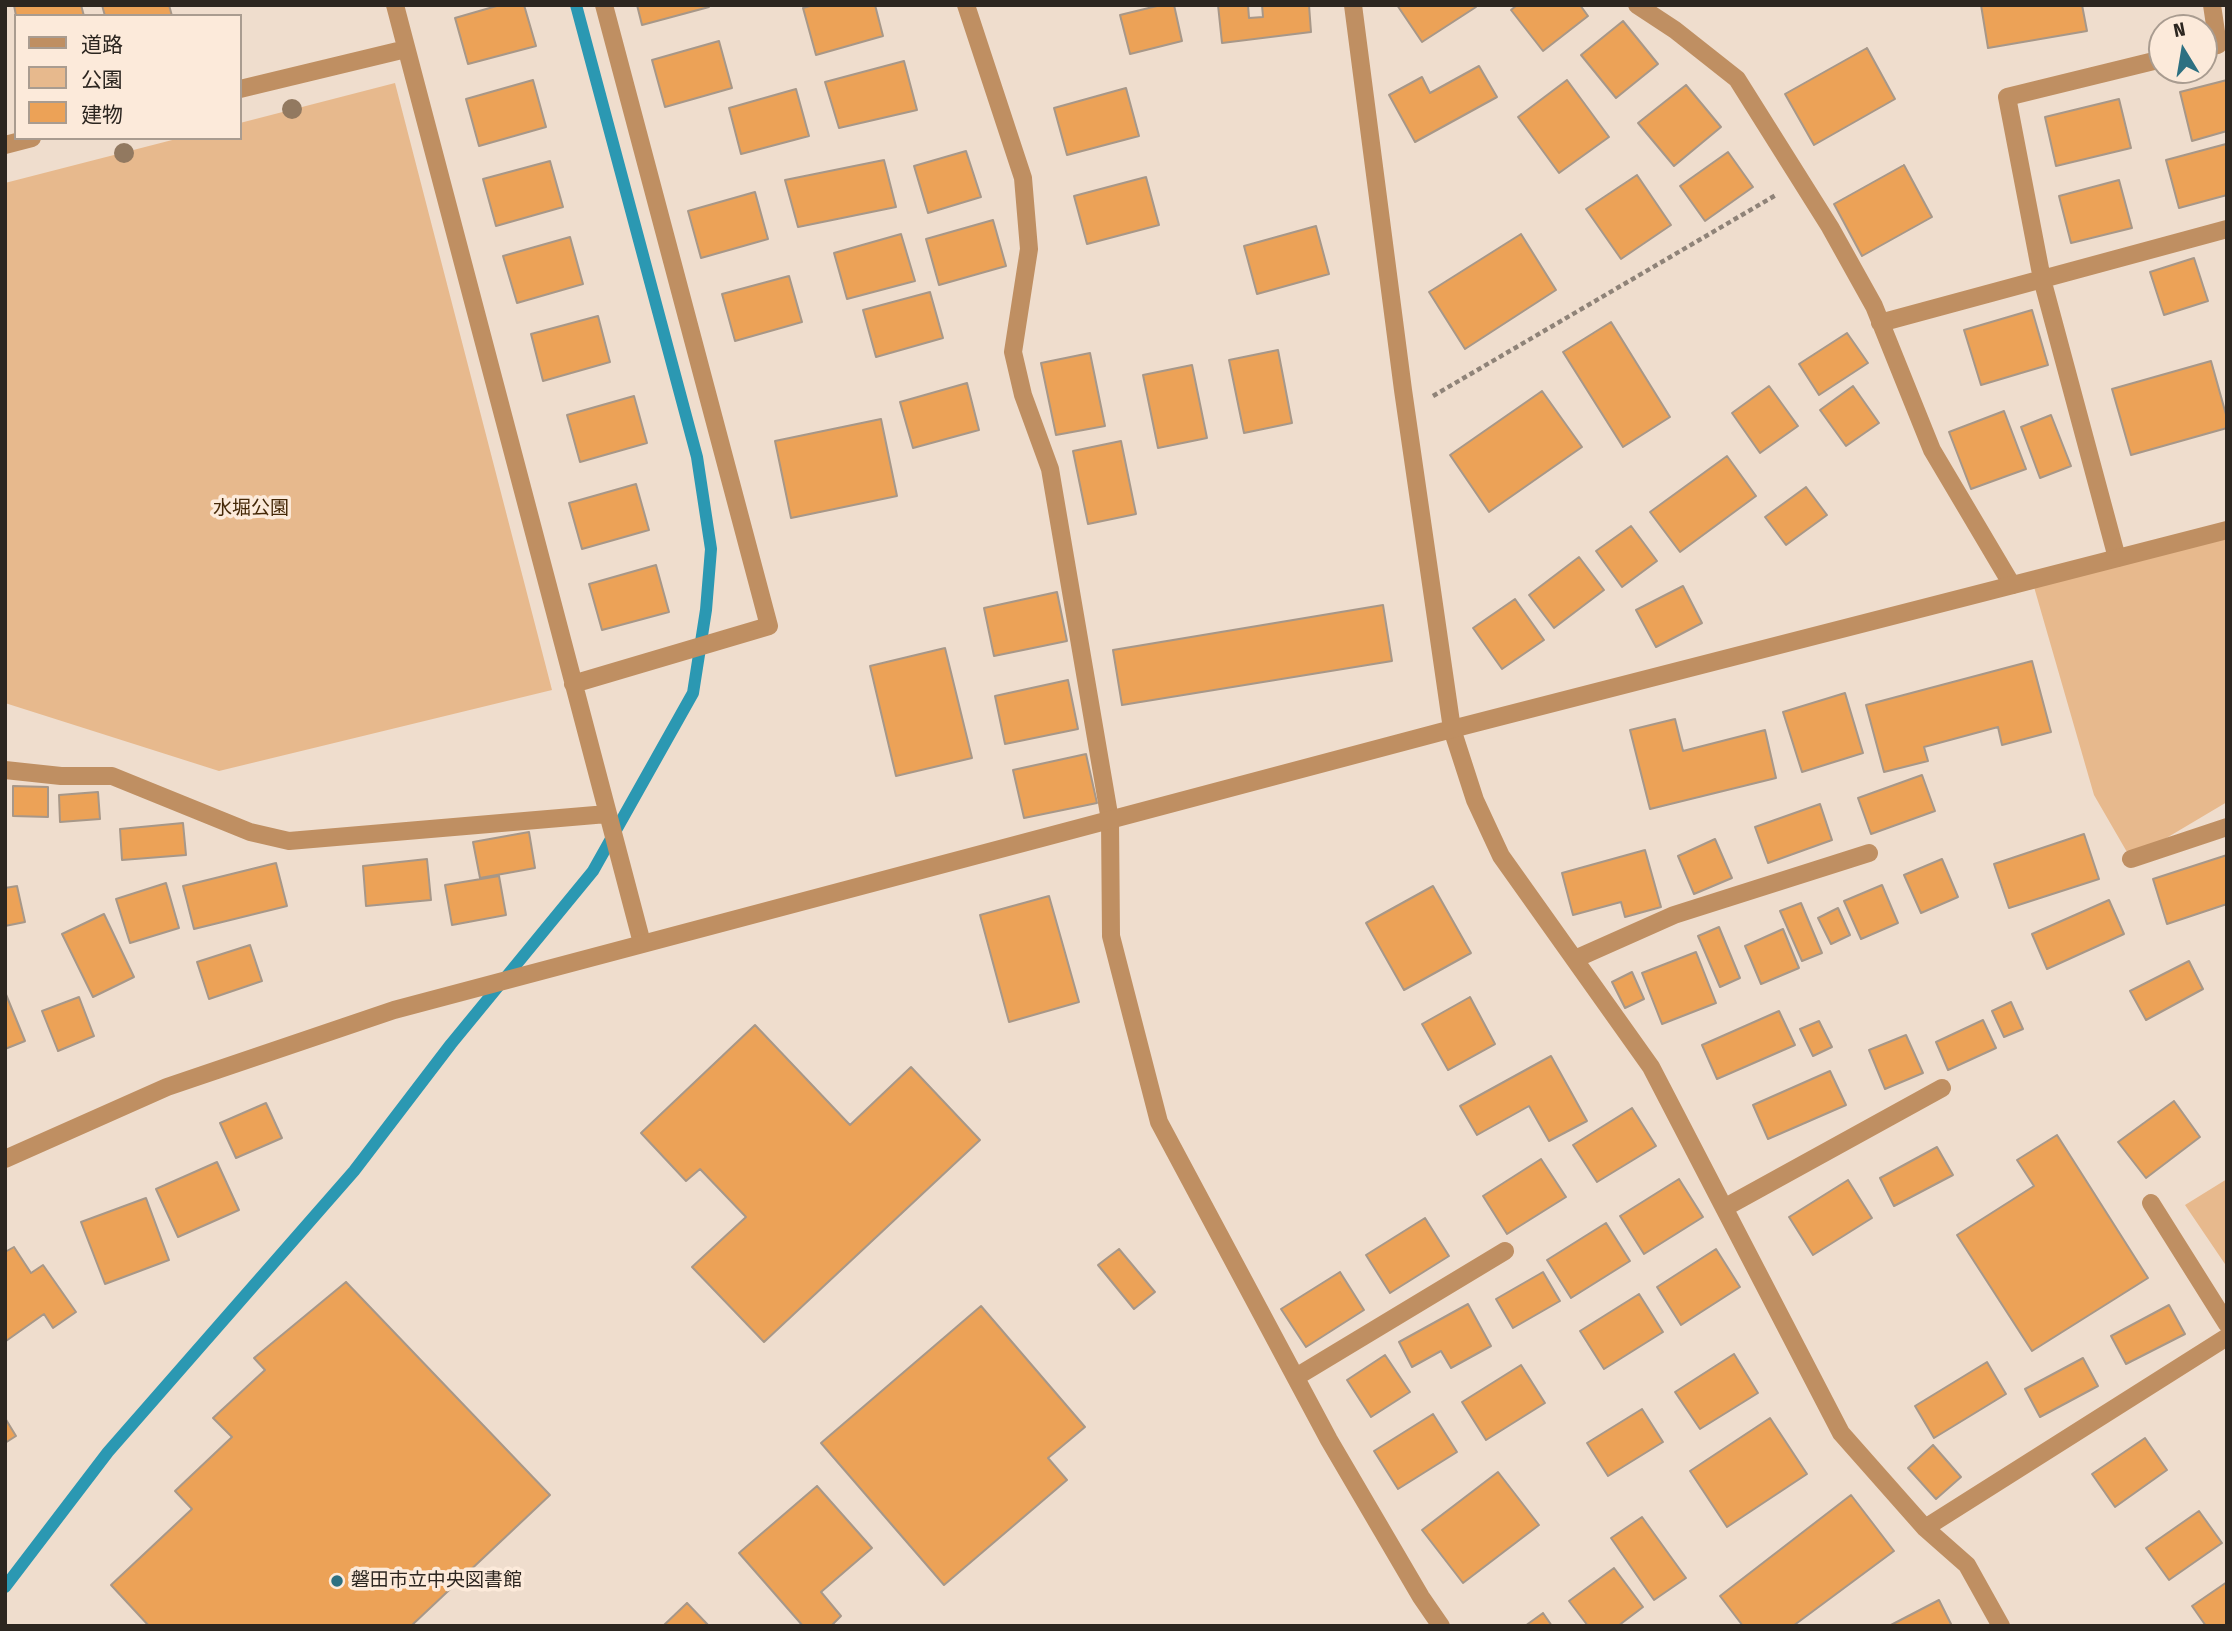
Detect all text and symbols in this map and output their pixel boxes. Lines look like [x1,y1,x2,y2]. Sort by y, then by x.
legend [14,14,242,140]
north arrow [2148,14,2218,84]
text: N [2171,17,2187,42]
text: 道路 [81,32,123,58]
text: 公園 [81,67,123,93]
text: 建物 [81,102,123,128]
park label: 水堀公園 [213,498,289,520]
place label: 磐田市立中央図書館 [351,1570,522,1592]
marker: 磐田市立中央図書館 [329,1573,345,1589]

